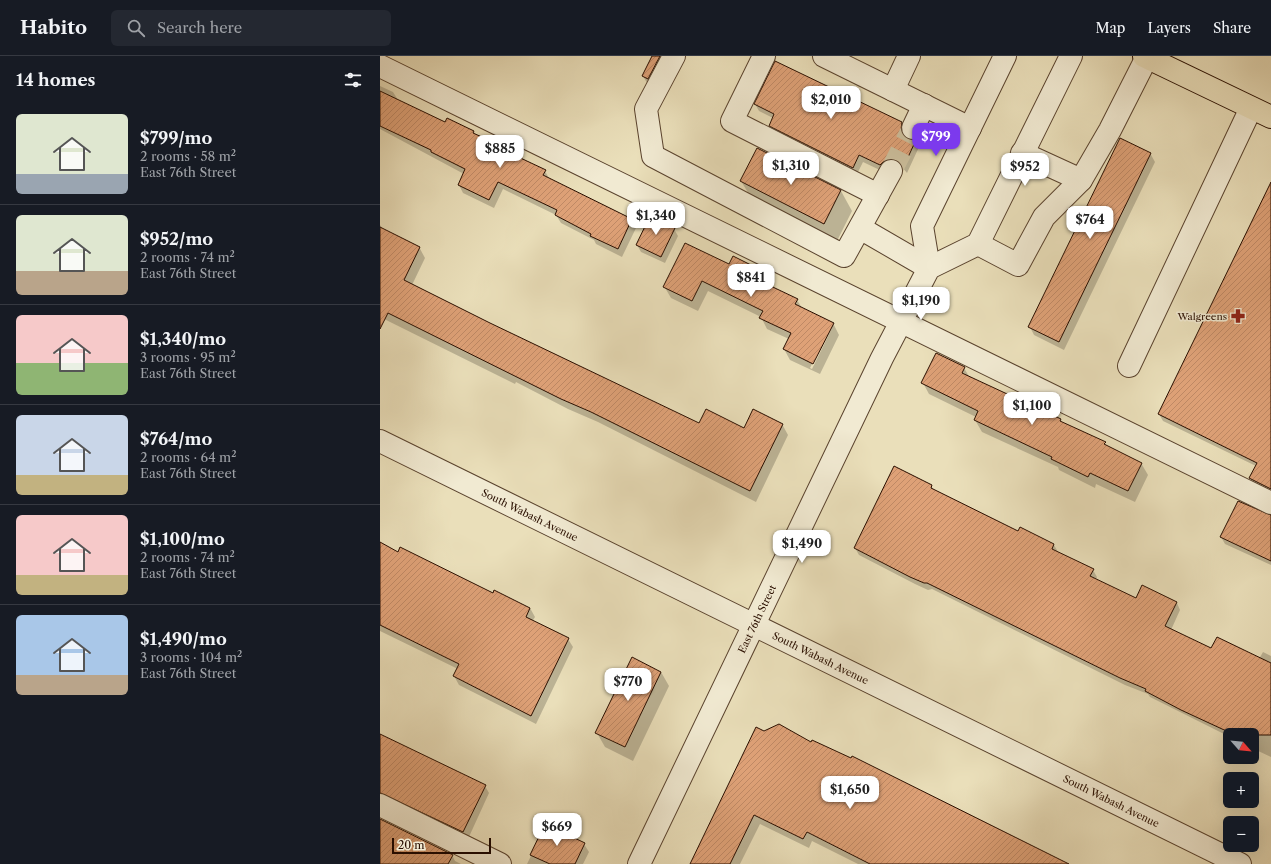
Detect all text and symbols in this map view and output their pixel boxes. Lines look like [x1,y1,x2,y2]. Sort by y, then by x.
search box [111,10,391,46]
text: Habito [20,16,87,39]
icon: search [125,17,147,39]
text: Search here [157,18,242,37]
text: Map [1095,19,1125,37]
text: Layers [1147,19,1191,37]
text: Share [1213,19,1251,37]
icon: filters [342,69,364,91]
text: 14 homes [16,70,95,90]
pin: $2,010 [798,86,864,120]
text: $2,010 [811,91,851,107]
pin: $799 [912,123,960,157]
text: $799/mo [140,128,212,148]
text: $799 [921,128,951,144]
icon: home [48,130,96,178]
pin: $885 [476,135,524,169]
text: $885 [485,140,515,156]
text: 2 rooms · 58 m² [140,148,236,164]
pin: $1,310 [758,152,824,186]
pin: $952 [1001,153,1049,187]
text: $1,310 [772,157,810,173]
text: $952 [1010,158,1040,174]
text: East 76th Street [140,164,236,180]
pin: $1,340 [623,202,689,236]
pin: $764 [1066,206,1114,240]
text: $1,340 [636,207,676,223]
text: $764 [1075,211,1105,227]
text: $952/mo [140,229,213,249]
icon: home [48,231,96,279]
text: 2 rooms · 74 m² [140,249,235,265]
pin: $841 [727,264,775,298]
text: East 76th Street [140,265,236,281]
text: $841 [737,269,765,285]
pin: $1,190 [888,287,954,321]
text: $1,190 [902,292,940,308]
pharmacy icon: Walgreens [1230,308,1246,324]
place label: Walgreens [1177,310,1227,323]
text: $1,340/mo [140,329,226,349]
icon: home [48,331,96,379]
text: 3 rooms · 95 m² [140,349,236,365]
text: East 76th Street [140,365,236,381]
pin: $1,100 [999,392,1065,426]
text: $1,100 [1013,397,1051,413]
text: $764/mo [140,429,212,449]
icon: home [48,431,96,479]
text: 2 rooms · 64 m² [140,449,237,465]
text: East 76th Street [140,465,236,481]
street label: South Wabash Avenue [480,486,580,544]
text: $1,100/mo [140,529,225,549]
pin: $1,490 [769,530,835,564]
icon: home [48,531,96,579]
text: $1,490 [782,535,822,551]
text: 2 rooms · 74 m² [140,549,235,565]
text: East 76th Street [140,565,236,581]
street label: East 76th Street [735,582,779,655]
text: $1,490/mo [140,629,227,649]
street label: South Wabash Avenue [770,629,871,687]
icon: home [48,631,96,679]
text: 3 rooms · 104 m² [140,649,242,665]
text: East 76th Street [140,665,236,681]
pin: $770 [604,668,652,702]
text: $770 [613,673,643,689]
north arrow [1223,728,1259,764]
map controls [1223,728,1259,852]
street label: South Wabash Avenue [1061,772,1162,830]
button: + [1223,772,1259,808]
pin: $1,650 [817,776,883,810]
text: $1,650 [830,781,870,797]
pin: $669 [533,813,581,847]
button: − [1223,816,1259,852]
text: $669 [542,818,572,834]
scale bar [392,836,491,855]
text: 20 m [398,838,424,852]

